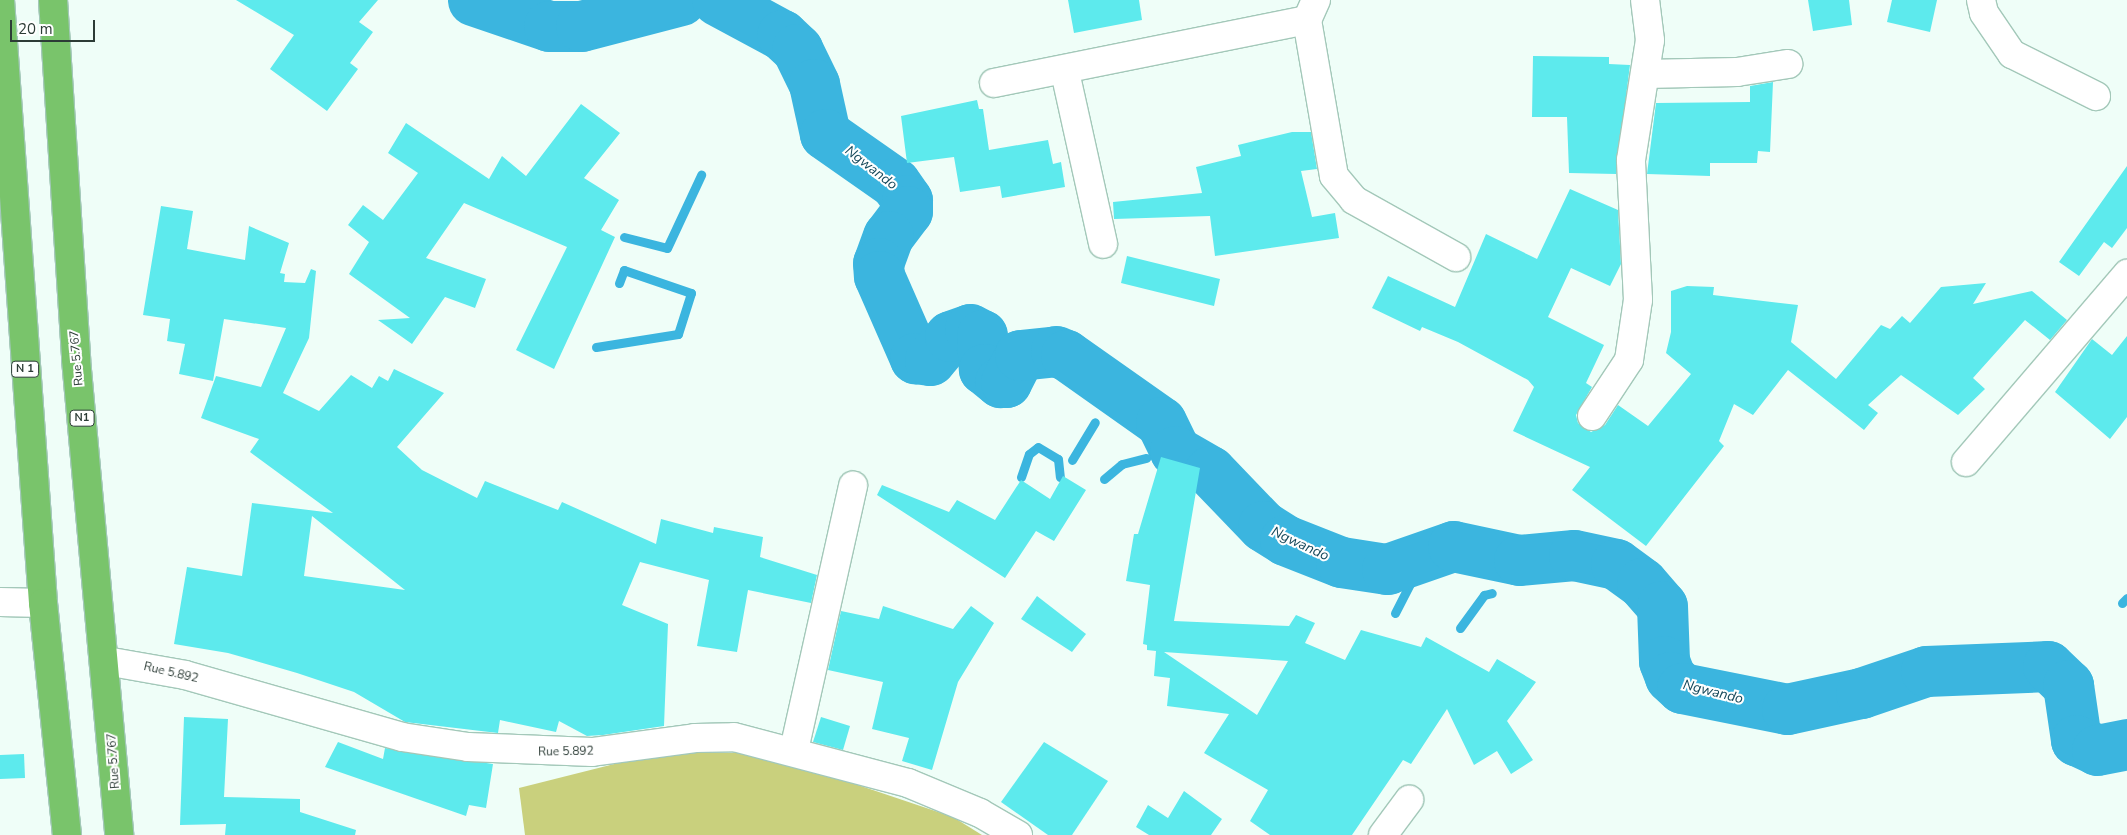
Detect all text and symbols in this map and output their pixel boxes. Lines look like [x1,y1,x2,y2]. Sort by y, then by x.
scale bar [12,10,98,42]
text: 20 m [18,19,53,39]
water label: Ngwando [842,142,900,194]
street label: Rue 5.767 [67,330,87,386]
road number: N 1 [10,360,40,378]
road number: N1 [70,409,94,426]
water label: Ngwando [1269,523,1331,565]
street label: Rue 5.892 [142,660,200,686]
water label: Ngwando [1681,676,1745,708]
street label: Rue 5.767 [105,733,123,789]
street label: Rue 5.892 [538,744,594,760]

